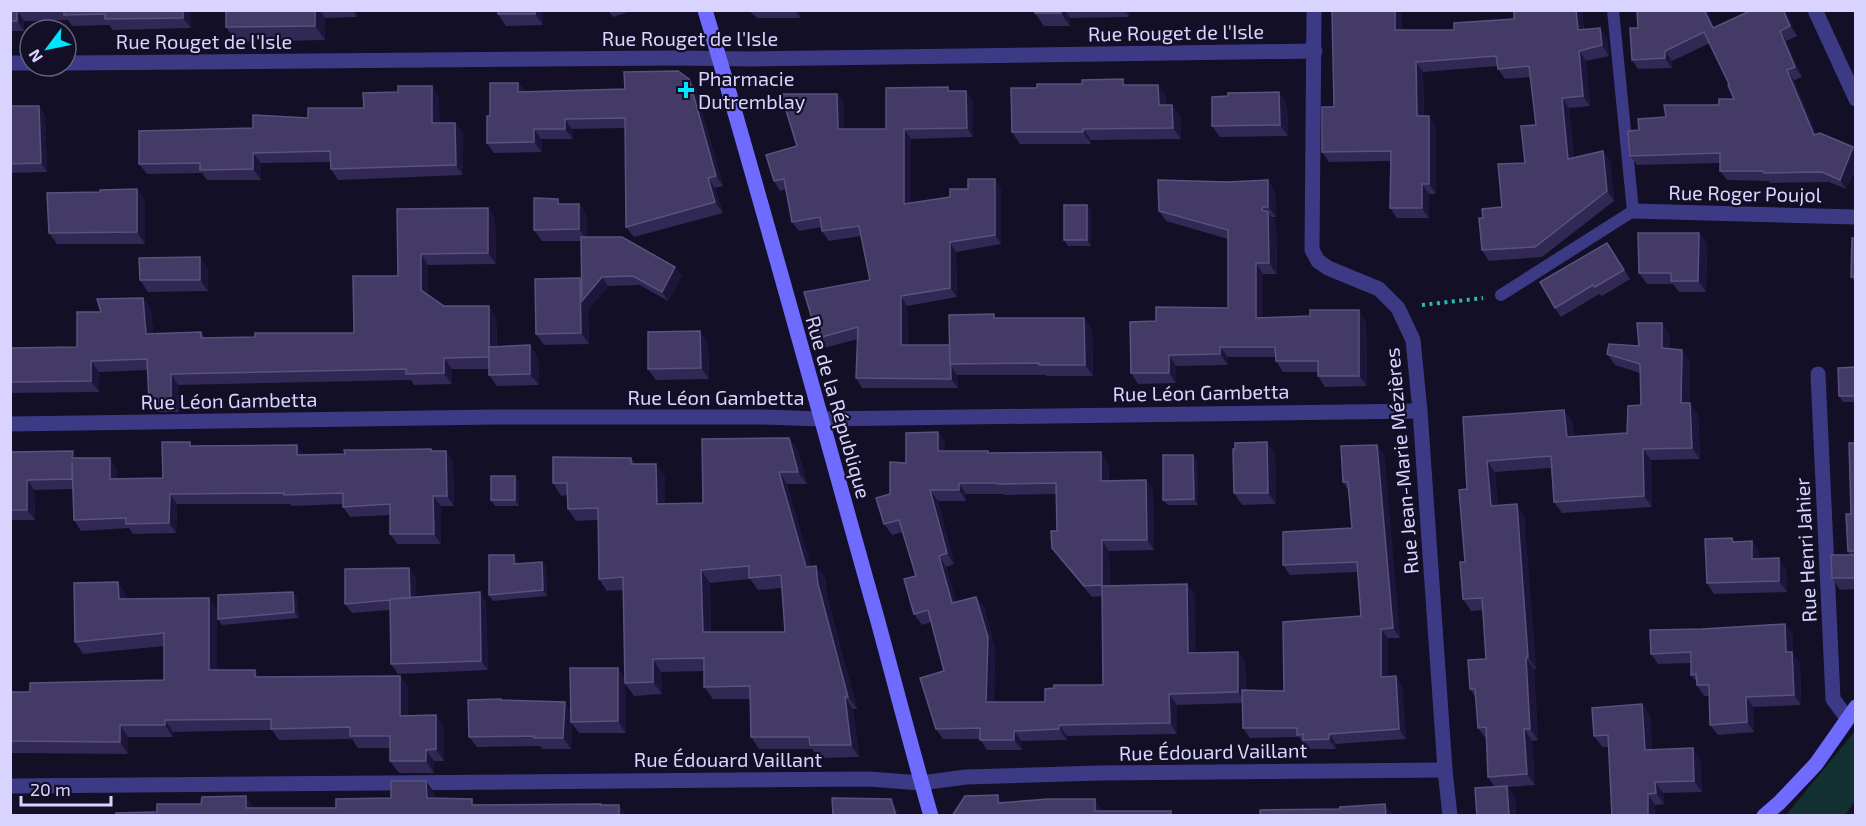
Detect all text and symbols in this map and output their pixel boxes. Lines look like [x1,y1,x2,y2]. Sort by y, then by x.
north arrow [18,18,78,78]
street label: Rue Rouget de l'Isle [1088,18,1264,46]
street label: Rue Rouget de l'Isle [602,26,778,50]
street label: Rue Rouget de l'Isle [116,29,292,53]
text: N [24,46,46,66]
place label: Pharmacie Dutremblay [698,66,806,113]
marker: Pharmacie Dutremblay [679,83,693,97]
street label: Rue Roger Poujol [1668,180,1822,206]
street label: Rue de la République [801,313,877,501]
street label: Rue Jean-Marie Mézières [1379,347,1423,575]
street label: Rue Léon Gambetta [1112,378,1290,406]
street label: Rue Léon Gambetta [628,385,804,409]
street label: Rue Léon Gambetta [140,386,318,414]
street label: Rue Henri Jahier [1789,477,1821,623]
street label: Rue Édouard Vaillant [1119,737,1308,765]
street label: Rue Édouard Vaillant [634,747,823,771]
scale bar [21,769,111,807]
text: 20 m [30,778,71,800]

